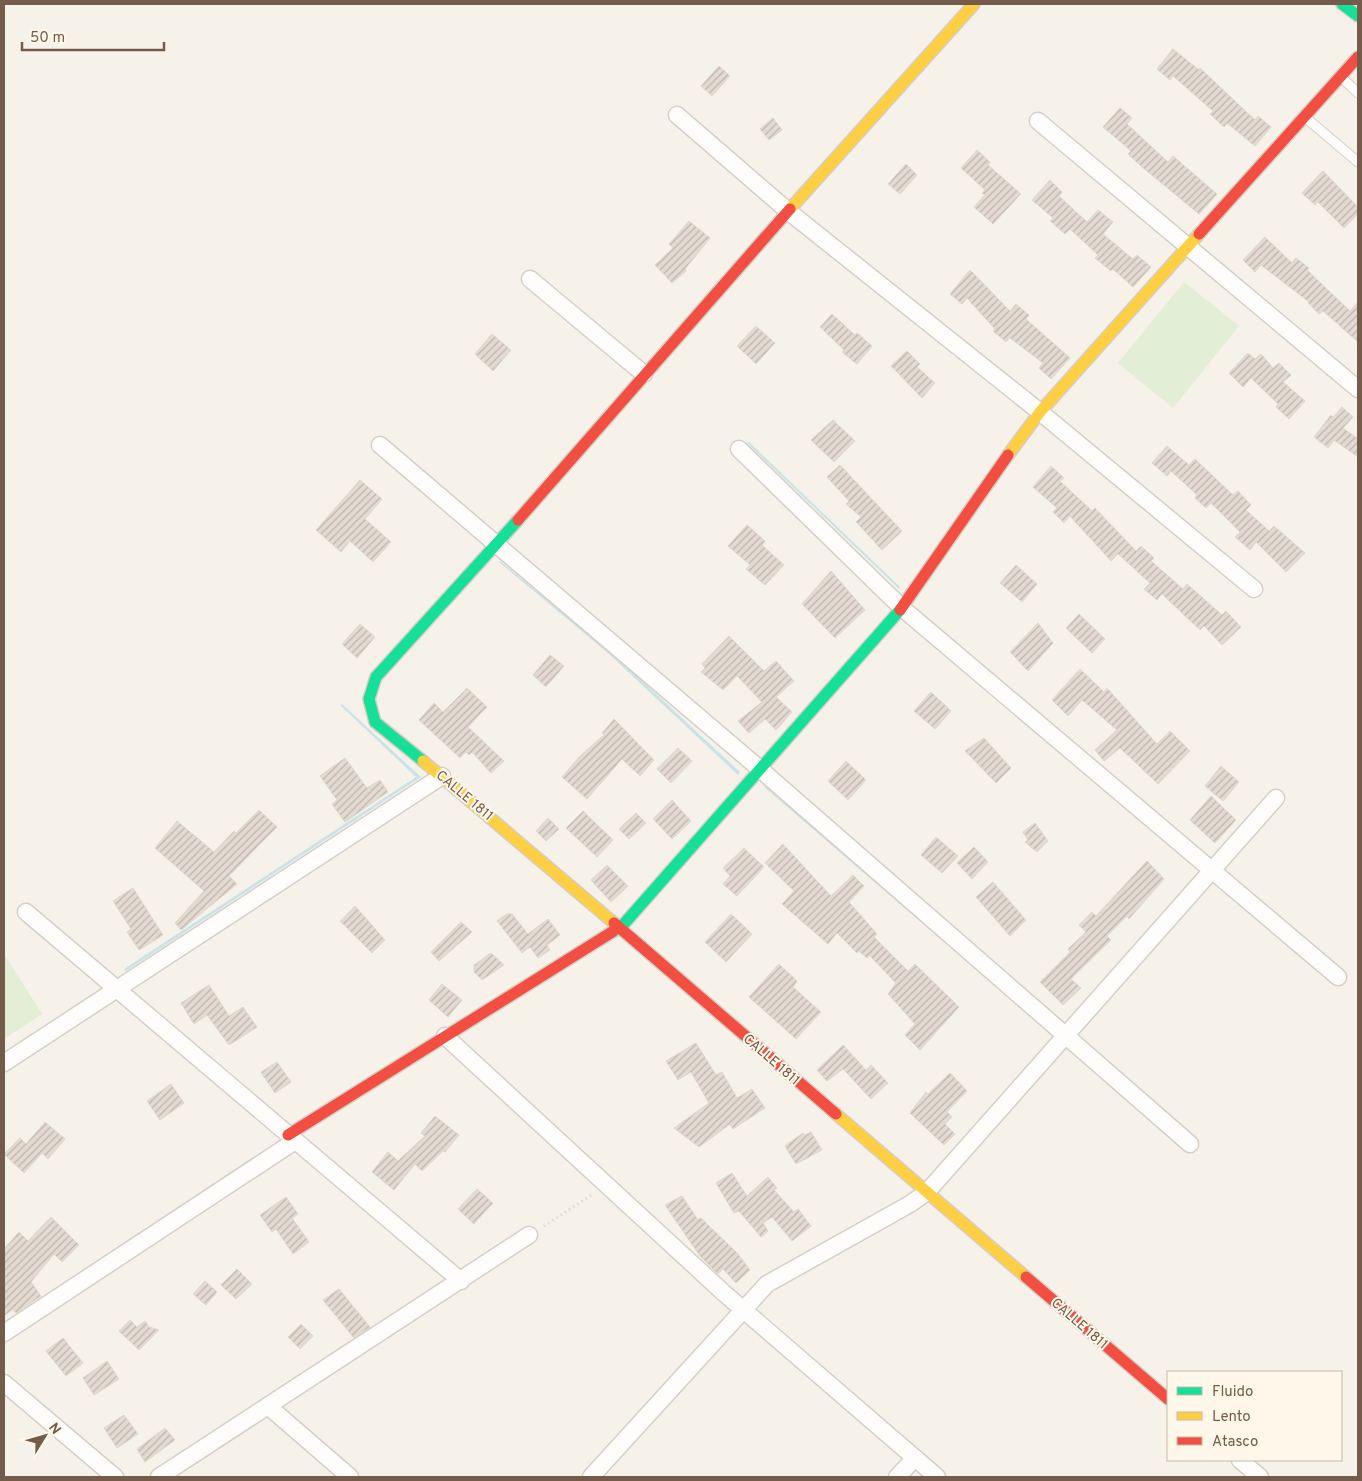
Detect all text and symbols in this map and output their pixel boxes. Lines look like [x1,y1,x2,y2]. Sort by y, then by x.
scale bar [22,20,165,52]
text: 50 m [30,29,65,48]
street label: CALLE 1811 [432,767,496,825]
street label: CALLE 1811 [739,1031,803,1089]
street label: CALLE 1811 [1047,1295,1111,1353]
legend [1167,1371,1342,1461]
text: Fluido [1212,1383,1253,1402]
text: Lento [1212,1408,1251,1427]
north arrow [20,1411,70,1461]
text: N [44,1420,64,1438]
text: Atasco [1212,1433,1258,1452]

